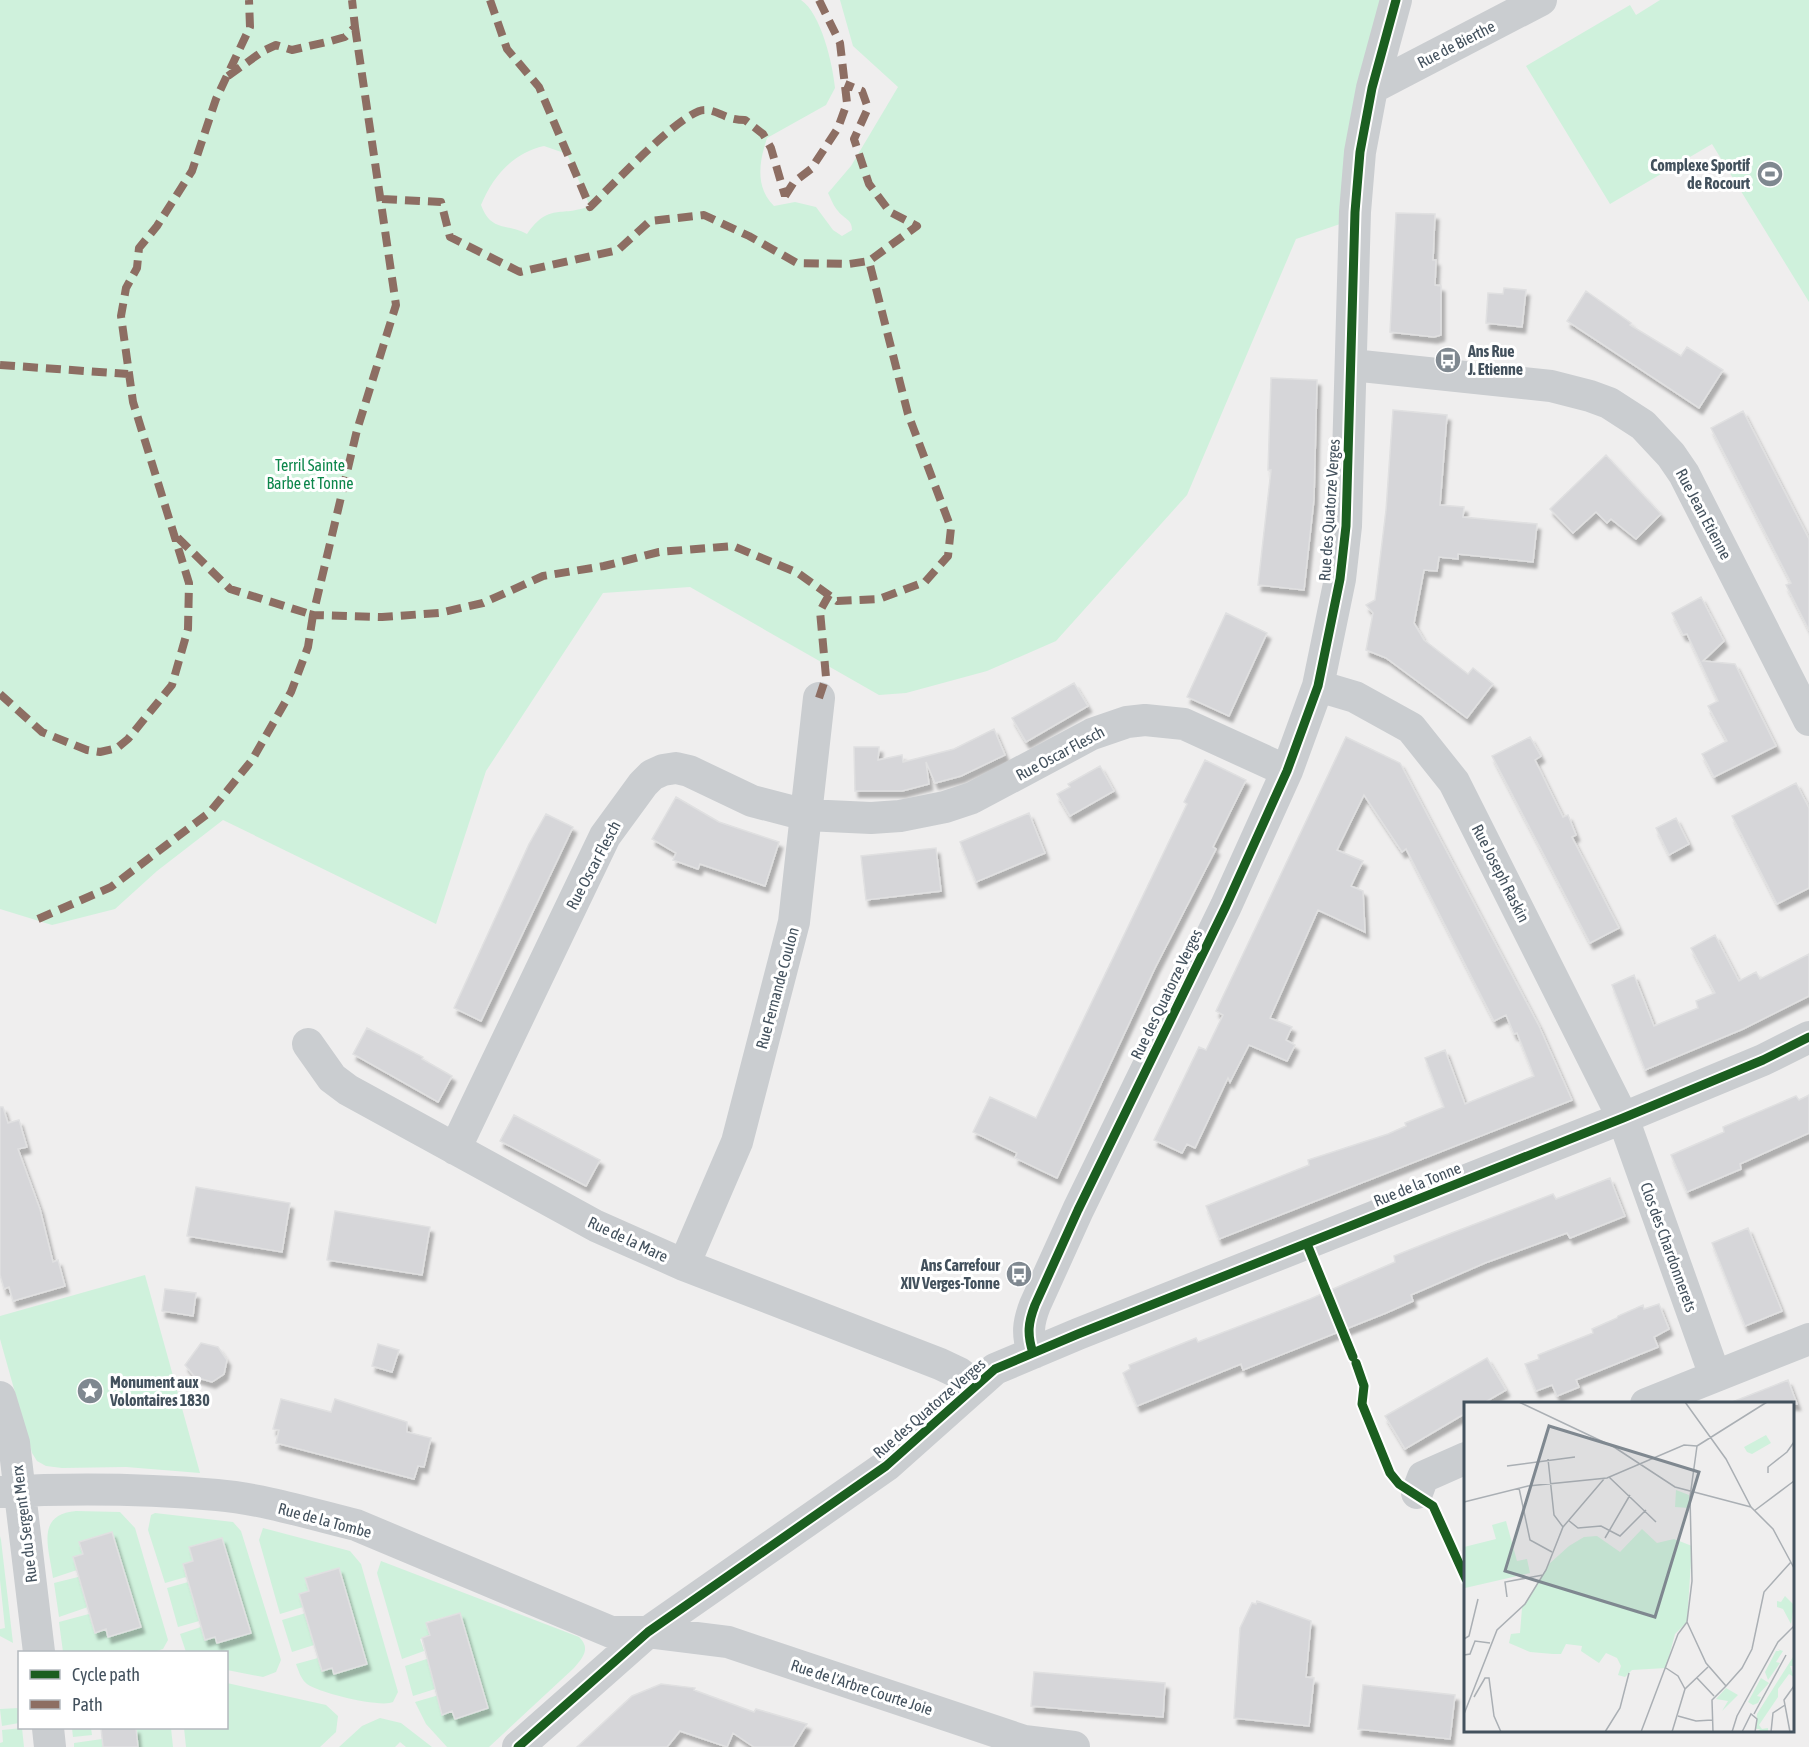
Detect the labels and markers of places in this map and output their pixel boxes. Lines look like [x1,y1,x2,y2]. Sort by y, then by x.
place label: Complexe Sportif de Rocourt [1650,156,1751,192]
sports icon: Complexe Sportif de Rocourt [1755,159,1785,189]
place label: Ans Rue J. Etienne [1467,342,1523,378]
bus stop icon: Ans Rue J. Etienne [1433,345,1463,375]
place label: Ans Carrefour XIV Verges-Tonne [900,1256,1000,1292]
bus stop icon: Ans Carrefour XIV Verges-Tonne [1004,1259,1034,1289]
place label: Monument aux Volontaires 1830 [109,1373,210,1409]
place icon: Monument aux Volontaires 1830 [75,1376,105,1406]

